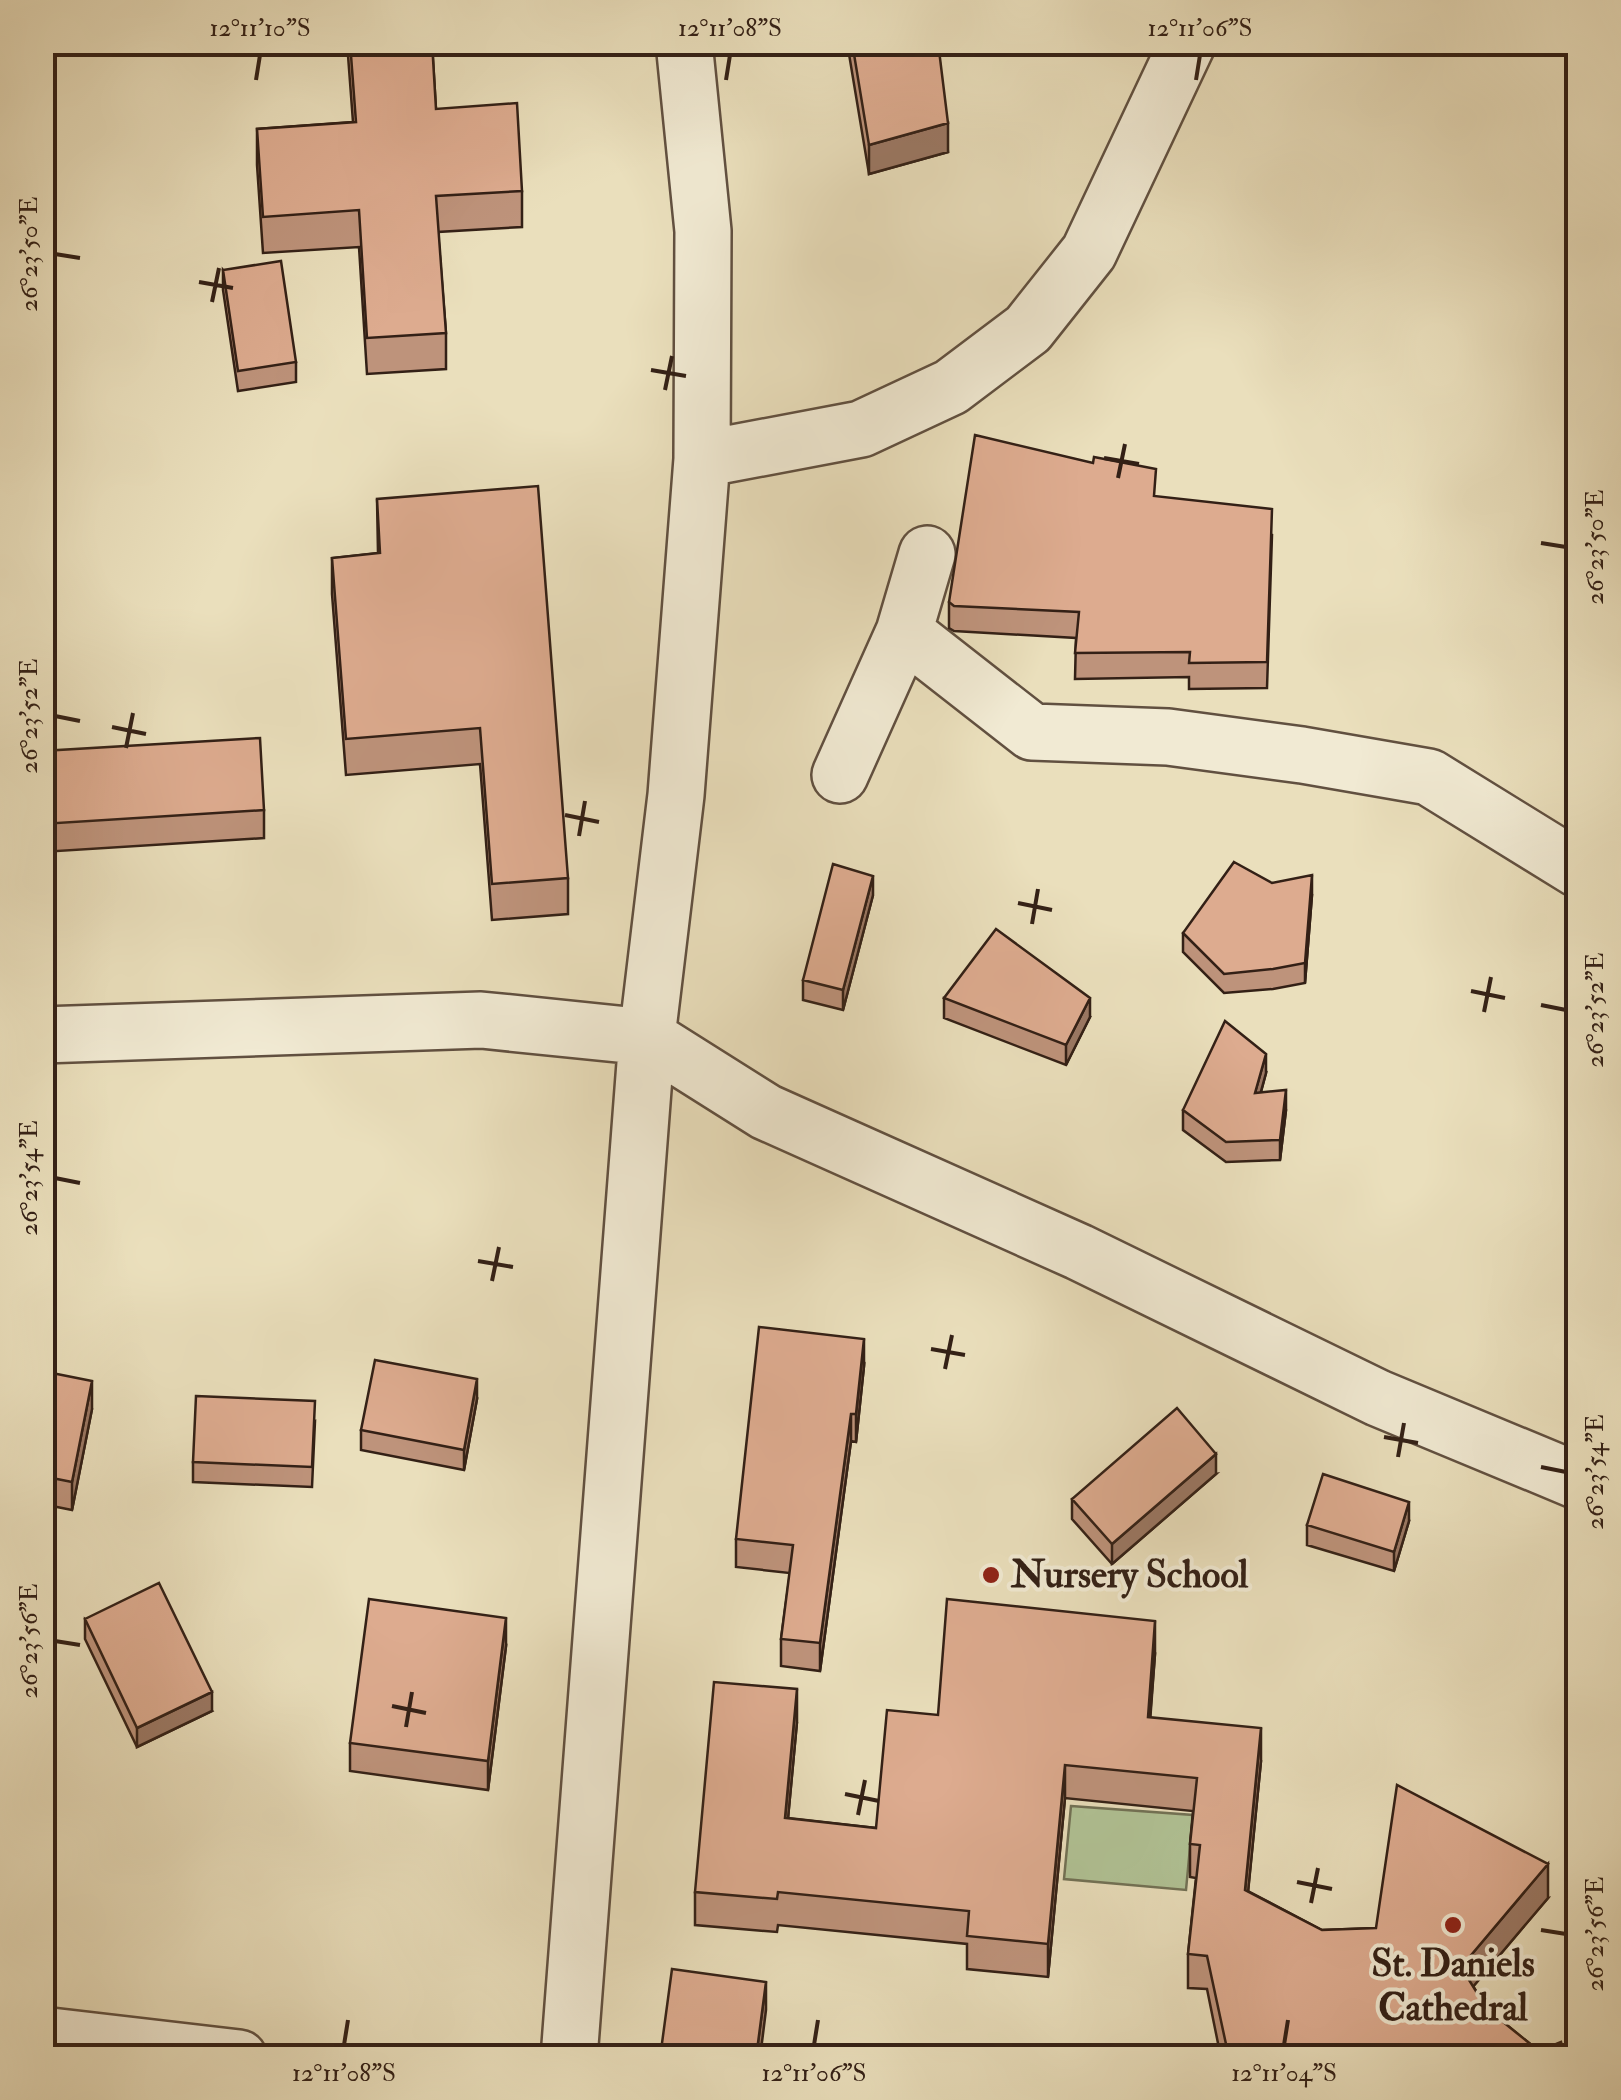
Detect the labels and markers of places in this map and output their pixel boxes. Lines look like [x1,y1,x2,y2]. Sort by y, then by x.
place label: Nursery School [1010,1551,1249,1599]
marker: Nursery School [980,1564,1002,1586]
marker: St. Daniels Cathedral [1442,1914,1464,1936]
place label: St. Daniels Cathedral [1371,1940,1535,2032]

